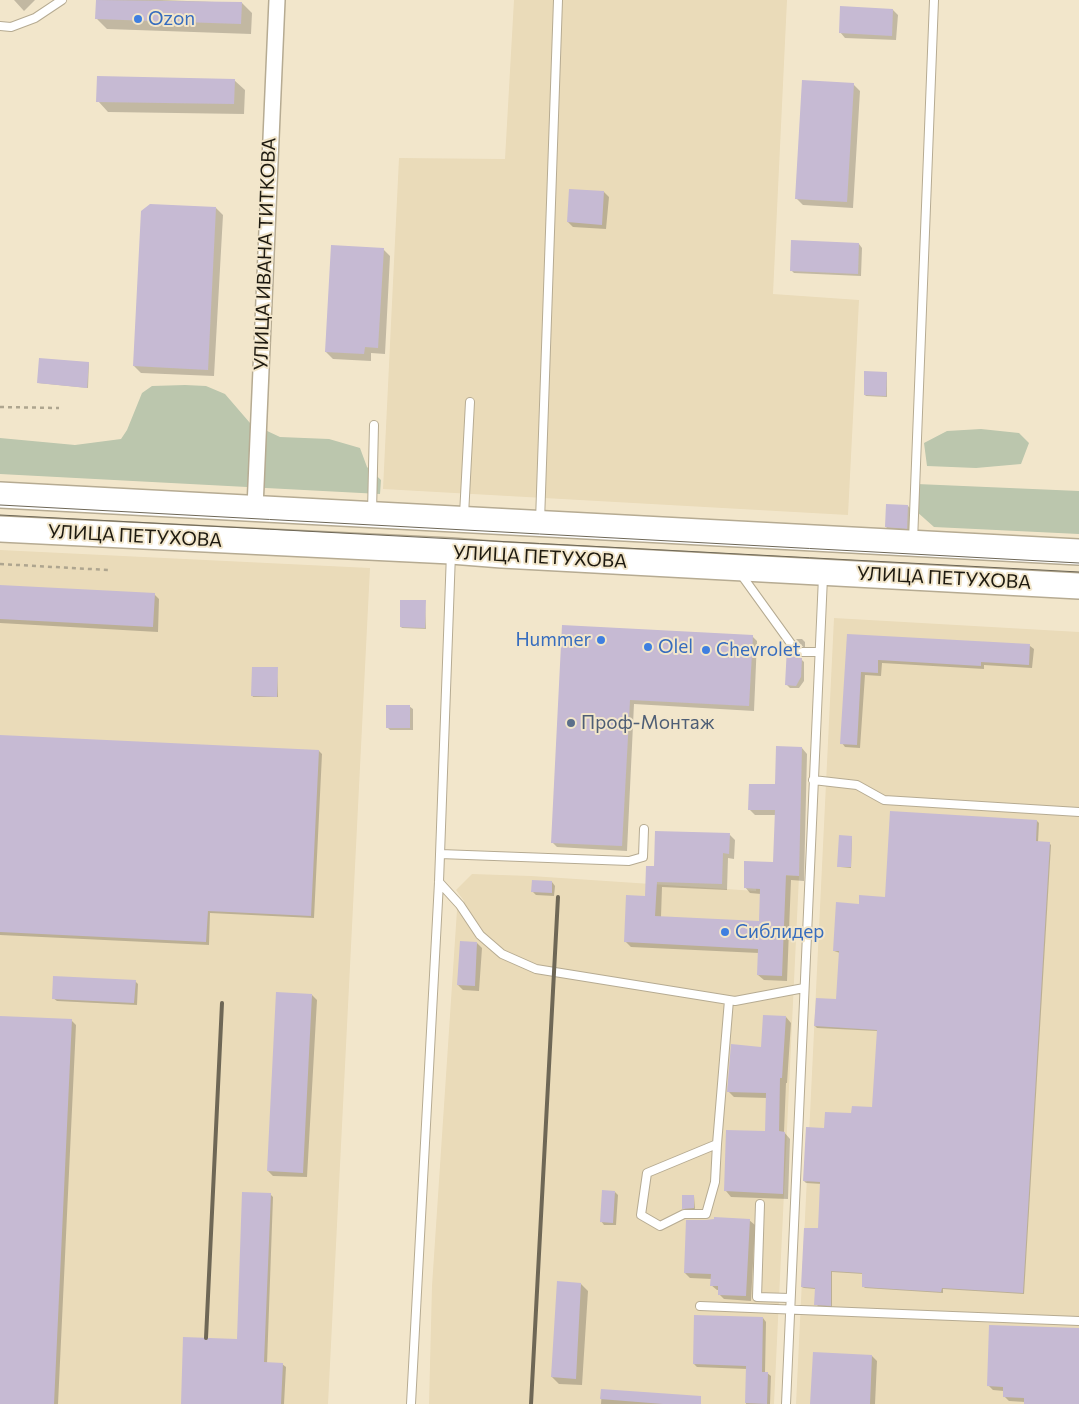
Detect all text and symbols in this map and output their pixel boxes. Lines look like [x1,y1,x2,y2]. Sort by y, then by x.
place label: Ozon [148,8,195,30]
marker: Ozon [132,13,144,25]
street label: УЛИЦА ИВАНА ТИТКОВА [250,137,280,371]
street label: УЛИЦА ПЕТУХОВА [47,520,223,552]
street label: УЛИЦА ПЕТУХОВА [452,541,628,573]
street label: УЛИЦА ПЕТУХОВА [856,562,1032,594]
place label: Hummer [515,629,591,651]
marker: Hummer [595,634,607,646]
place label: Olel [658,636,693,658]
place label: Chevrolet [716,639,801,661]
marker: Olel [642,641,654,653]
marker: Chevrolet [700,644,712,656]
place label: Проф-Монтаж [581,712,715,734]
marker: Проф-Монтаж [565,717,577,729]
place label: Сиблидер [735,921,824,943]
marker: Сиблидер [719,926,731,938]

